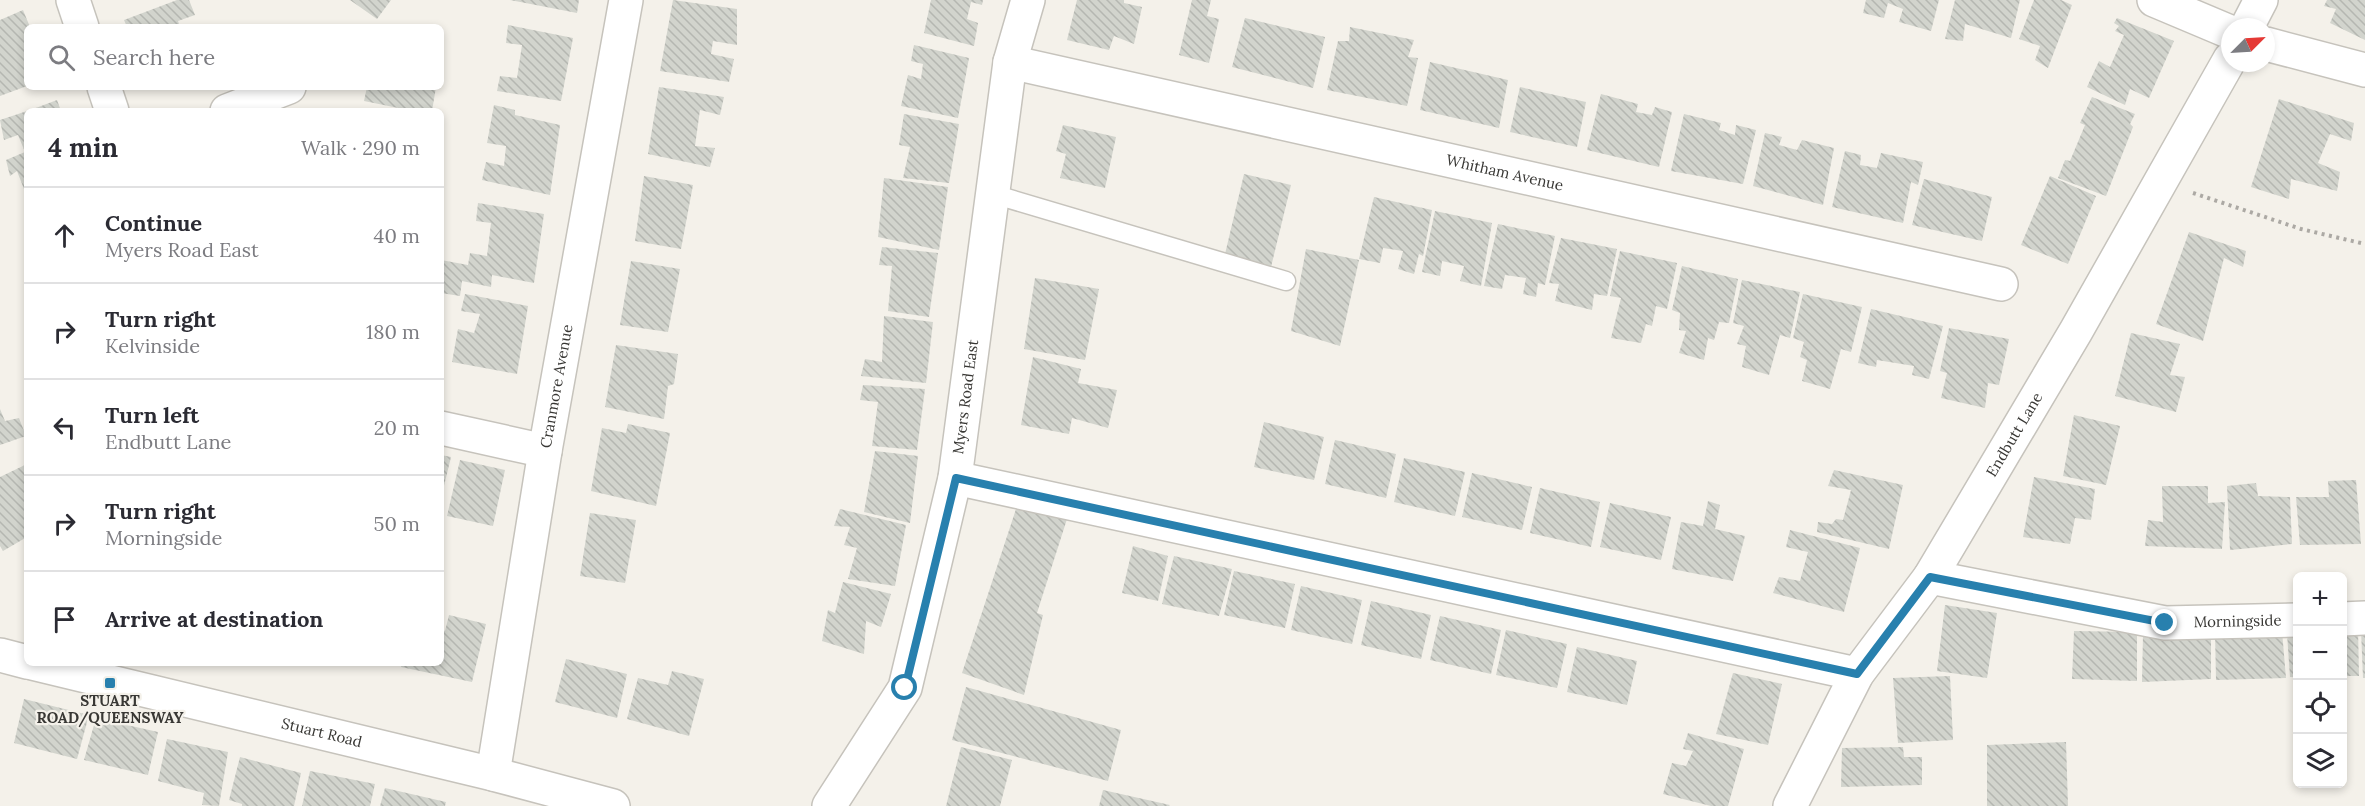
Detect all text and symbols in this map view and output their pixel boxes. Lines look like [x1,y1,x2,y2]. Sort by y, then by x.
north arrow [2221,18,2275,72]
search box [24,24,444,90]
icon: search [45,41,78,74]
text: Search here [93,43,215,71]
text: 4 min [48,131,118,164]
text: Walk · 290 m [301,135,420,160]
street label: Whitham Avenue [1444,150,1565,195]
text: Continue [105,209,202,237]
icon: ahead [48,219,81,252]
text: 40 m [374,223,420,248]
text: Myers Road East [105,237,259,262]
text: Turn right [105,305,216,333]
icon: right [48,315,81,348]
text: 180 m [366,319,420,344]
street label: Cranmore Avenue [536,323,577,450]
text: Kelvinside [105,333,200,358]
street label: Myers Road East [948,338,982,455]
street label: Endbutt Lane [1982,389,2046,480]
text: Turn left [105,401,199,429]
icon: left [48,411,81,444]
text: 20 m [374,415,420,440]
text: Endbutt Lane [105,429,231,454]
text: Turn right [105,497,216,525]
icon: right [48,507,81,540]
text: 50 m [374,511,420,536]
text: Morningside [105,525,222,550]
map controls [2293,572,2347,788]
button: + [2293,572,2347,626]
icon: arrive [48,603,81,636]
text: Arrive at destination [105,605,323,633]
route end [2151,609,2177,635]
street label: Morningside [2193,610,2282,631]
button: − [2293,626,2347,680]
route start [891,674,917,700]
marker: STUART ROAD/QUEENSWAY [103,676,117,690]
button: locate [2293,680,2347,734]
place label: STUART ROAD/QUEENSWAY [36,691,184,728]
street label: Stuart Road [280,713,364,751]
button: layers [2293,734,2347,788]

